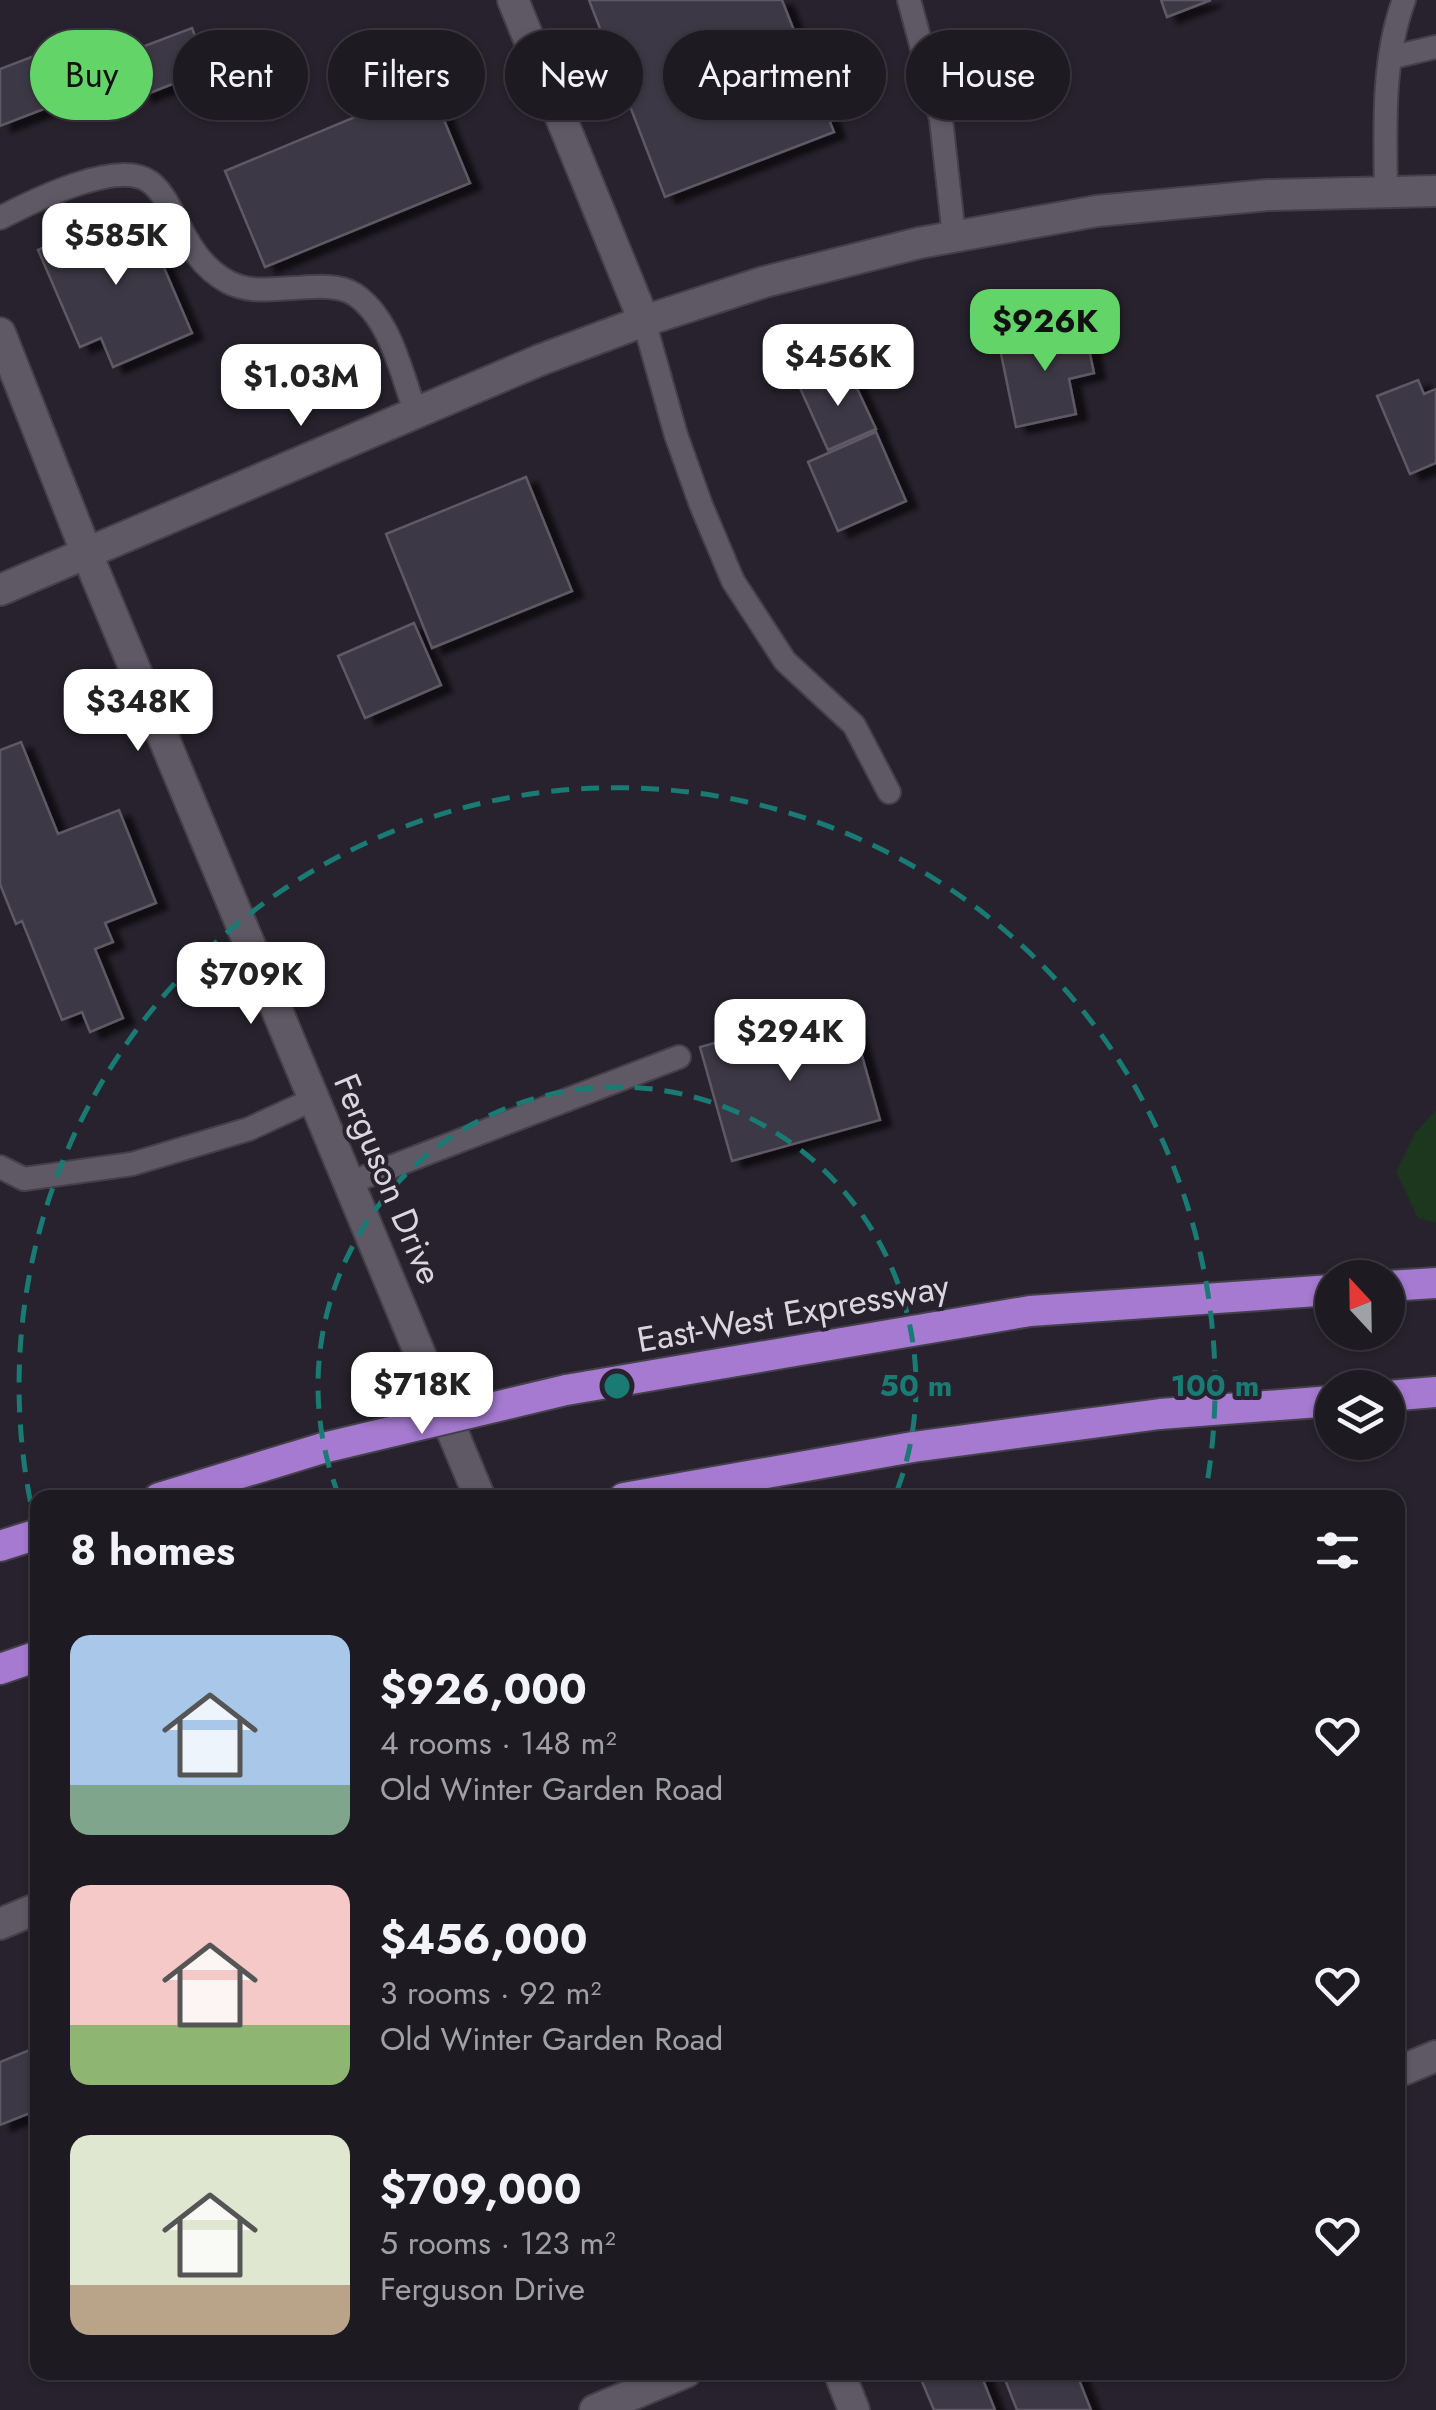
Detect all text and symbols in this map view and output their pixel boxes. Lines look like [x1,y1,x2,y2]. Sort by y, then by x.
chip: Buy [30,30,153,120]
chip: Rent [173,30,308,120]
chip: Filters [328,30,485,120]
chip: New [505,30,643,120]
chip: Apartment [663,30,886,120]
chip: House [906,30,1070,120]
pin: $585K [46,203,186,288]
text: $585K [64,212,168,258]
pin: $926K [975,289,1115,374]
text: $926K [992,298,1098,344]
pin: $456K [768,324,908,409]
text: $456K [785,333,891,379]
pin: $1.03M [220,344,382,429]
text: $1.03M [243,353,359,399]
pin: $348K [68,669,208,754]
text: $348K [86,678,190,724]
pin: $709K [181,942,321,1027]
text: $709K [199,951,303,997]
pin: $294K [720,999,860,1084]
text: $294K [736,1008,844,1054]
street label: Ferguson Drive [321,1066,455,1292]
north arrow [1315,1260,1405,1350]
map controls [1315,1260,1405,1460]
street label: East-West Expressway [633,1261,954,1365]
pin: $718K [352,1352,492,1437]
text: $718K [373,1361,471,1407]
text: 50 m [880,1364,952,1407]
text: 100 m [1171,1364,1259,1407]
centre of rings [599,1368,635,1404]
button: layers [1315,1370,1405,1460]
text: 8 homes [70,1520,235,1581]
icon: filters [1310,1523,1365,1578]
text: $926,000 [380,1659,587,1720]
icon: home [150,1675,270,1795]
icon: heart [1310,1708,1365,1763]
text: 4 rooms · 148 m² [380,1720,617,1766]
text: Old Winter Garden Road [380,1766,723,1812]
text: $456,000 [380,1909,588,1970]
icon: home [150,1925,270,2045]
icon: heart [1310,1958,1365,2013]
text: 3 rooms · 92 m² [380,1970,601,2016]
text: Old Winter Garden Road [380,2016,723,2062]
text: $709,000 [380,2159,581,2220]
icon: home [150,2175,270,2295]
icon: heart [1310,2208,1365,2263]
text: 5 rooms · 123 m² [380,2220,615,2266]
text: Ferguson Drive [380,2266,585,2312]

